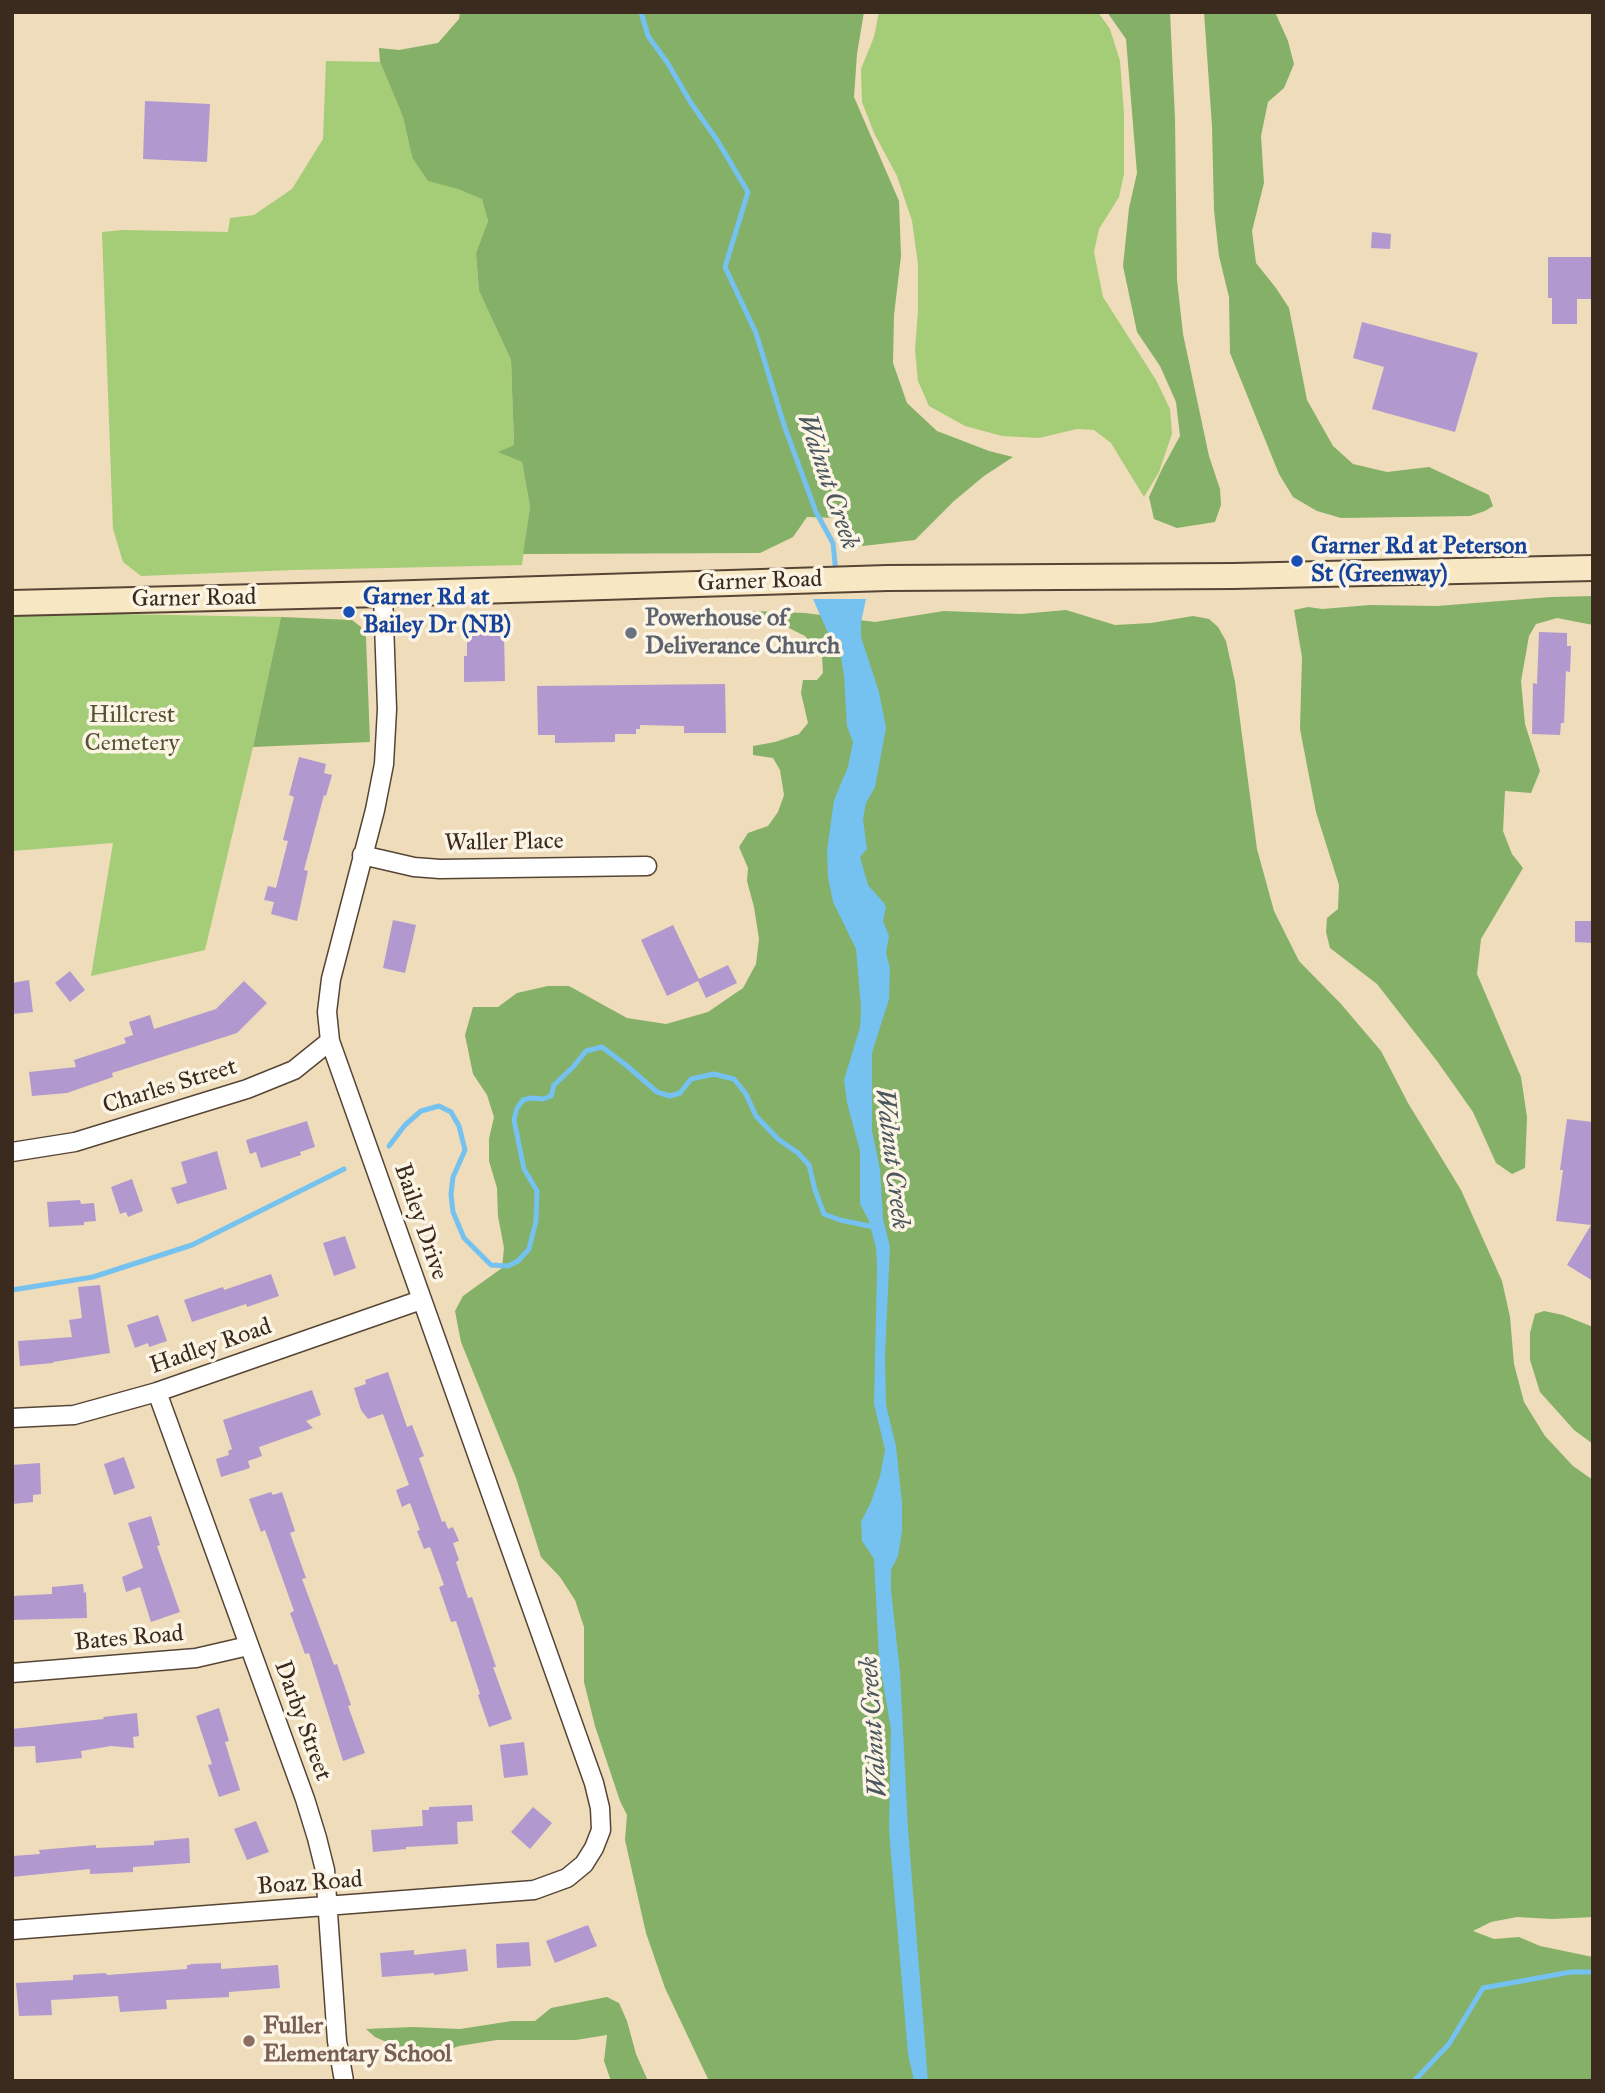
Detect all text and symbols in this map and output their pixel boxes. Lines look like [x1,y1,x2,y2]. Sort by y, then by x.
water label: Walnut Creek [789,410,865,554]
place label: Garner Rd at Peterson St (Greenway) [1311,533,1527,589]
marker: Garner Rd at Peterson St (Greenway) [1289,553,1305,569]
street label: Garner Road [697,565,823,599]
street label: Garner Road [131,584,257,614]
place label: Garner Rd at Bailey Dr (NB) [363,584,511,640]
marker: Garner Rd at Bailey Dr (NB) [341,604,357,620]
place label: Powerhouse of Deliverance Church [645,605,840,661]
marker: Powerhouse of Deliverance Church [623,625,639,641]
park label: Hillcrest Cemetery [84,702,180,758]
street label: Waller Place [444,828,564,858]
street label: Charles Street [99,1053,241,1121]
water label: Walnut Creek [867,1087,915,1231]
street label: Bailey Drive [387,1160,453,1284]
street label: Hadley Road [146,1313,276,1381]
street label: Bates Road [73,1620,185,1658]
water label: Walnut Creek [855,1655,895,1799]
street label: Darby Street [267,1657,337,1785]
street label: Boaz Road [256,1866,364,1902]
place label: Fuller Elementary School [263,2013,452,2069]
marker: Fuller Elementary School [241,2033,257,2049]

